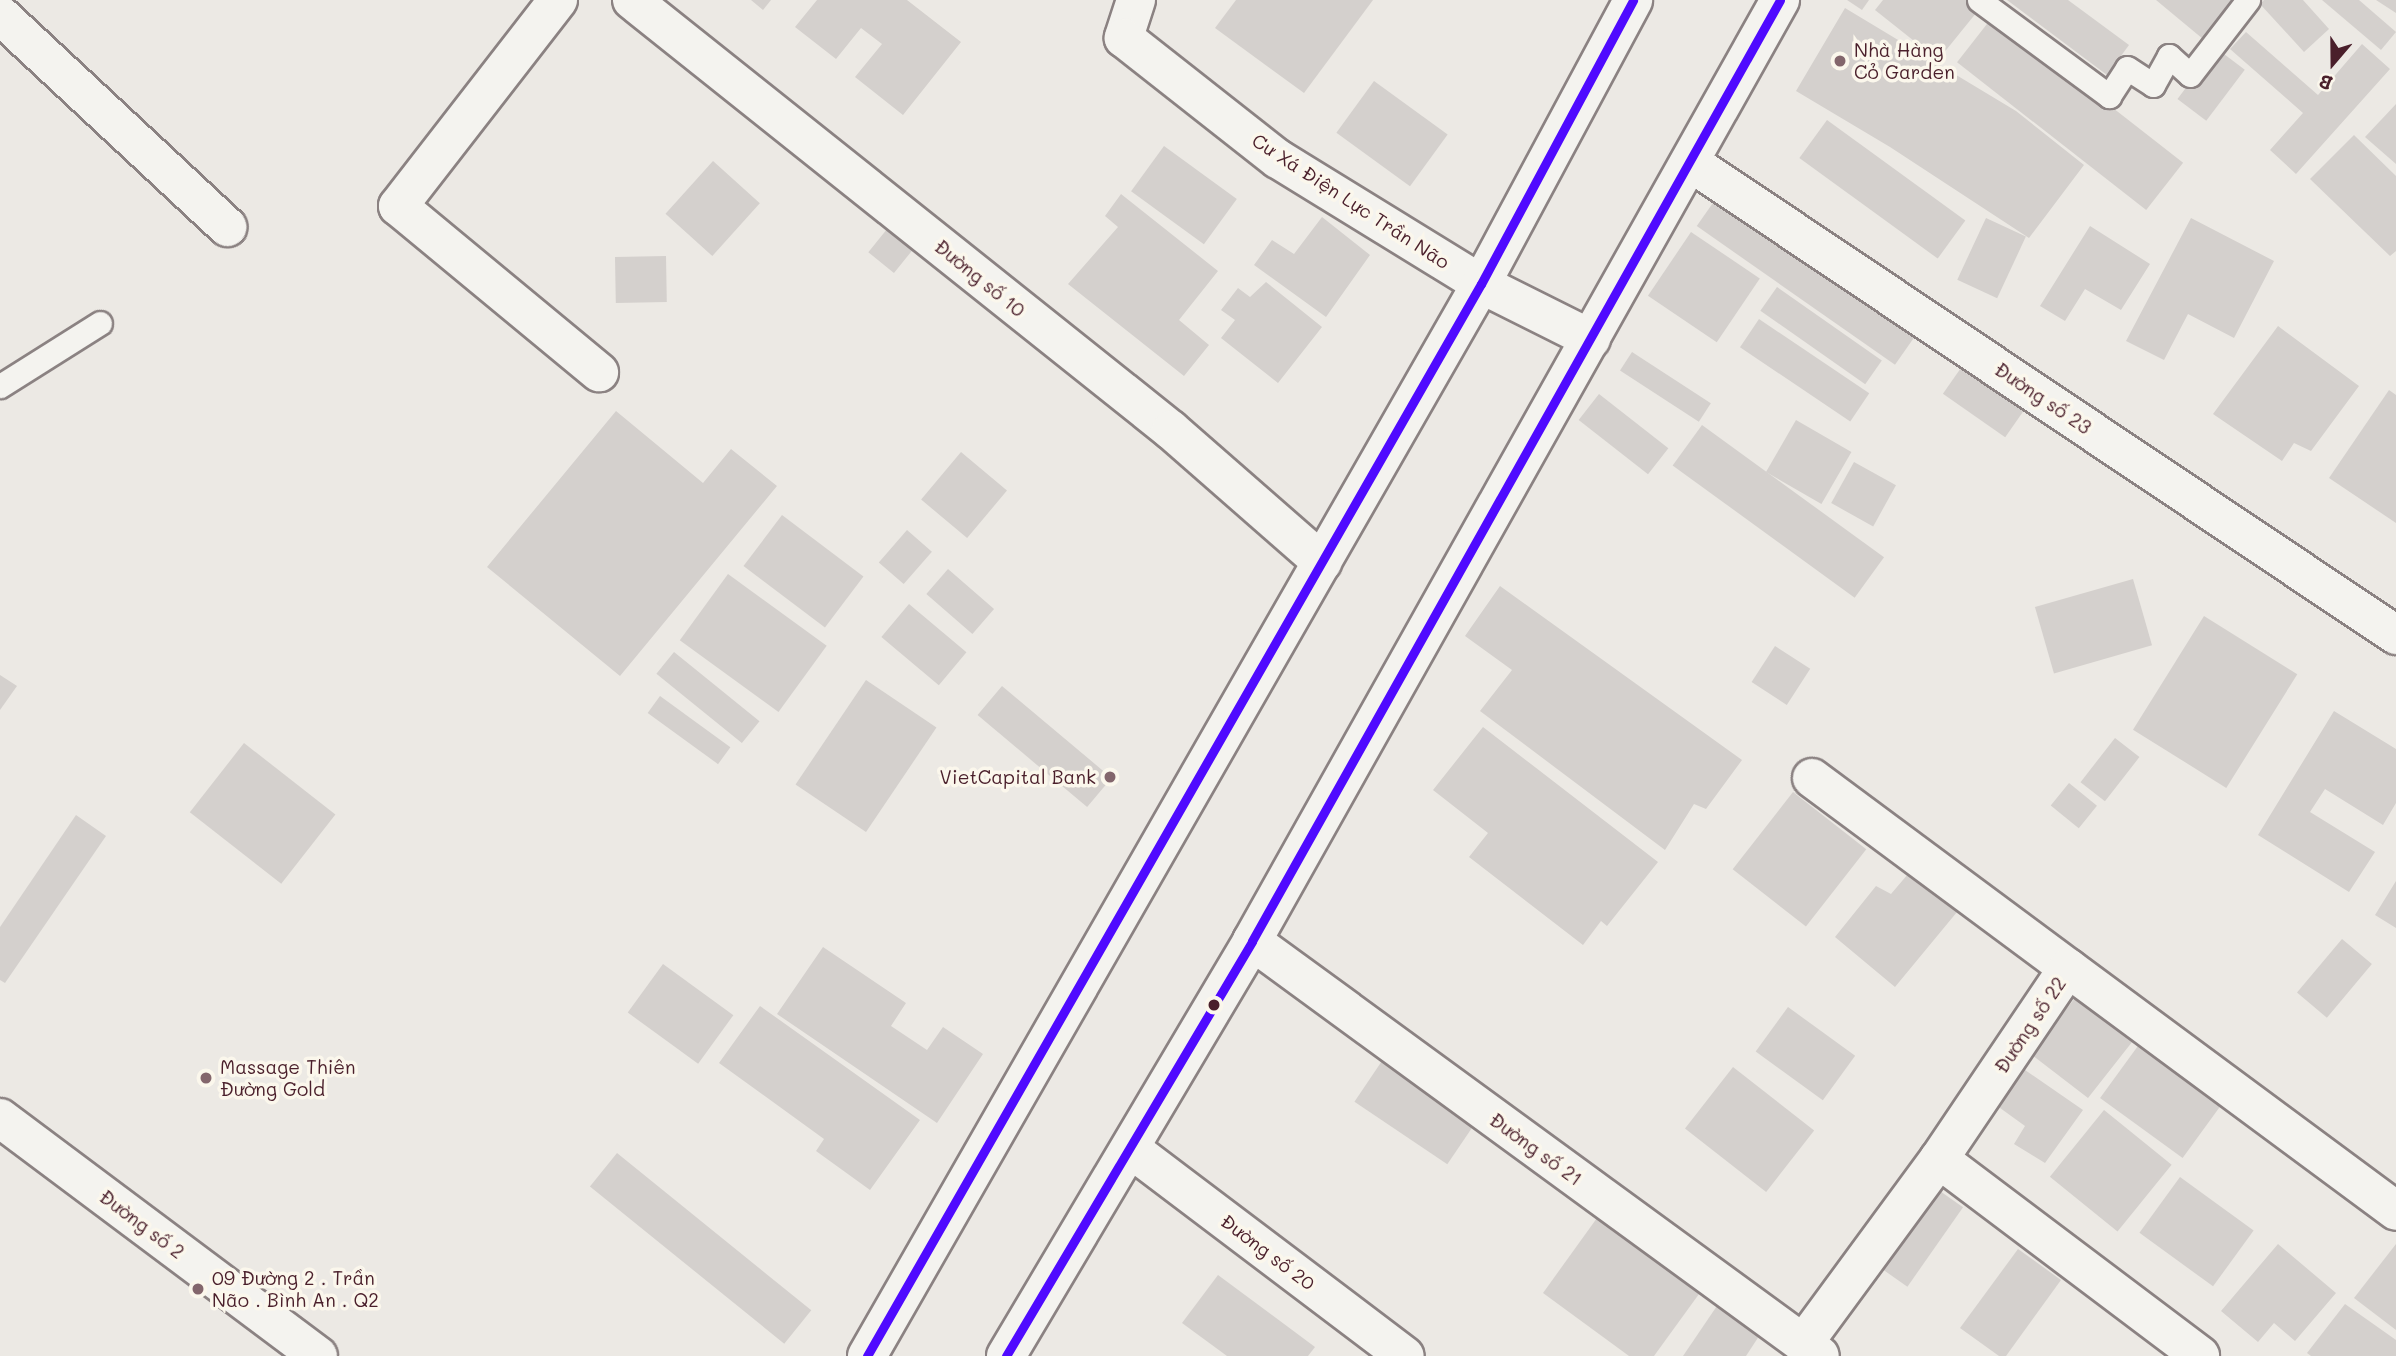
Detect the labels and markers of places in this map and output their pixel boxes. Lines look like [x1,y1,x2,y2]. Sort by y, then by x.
place label: Nhà Hàng Cỏ Garden [1854,39,1955,83]
marker: Nhà Hàng Cỏ Garden [1832,53,1848,69]
place label: VietCapital Bank [940,766,1096,788]
marker: VietCapital Bank [1102,769,1118,785]
unlabelled marker [1207,998,1221,1012]
place label: Massage Thiên Đường Gold [220,1056,356,1100]
marker: Massage Thiên Đường Gold [198,1070,214,1086]
place label: 09 Đường 2 . Trần Não . Bình An . Q2 [212,1267,379,1311]
marker: 09 Đường 2 . Trần Não . Bình An . Q2 [190,1281,206,1297]

